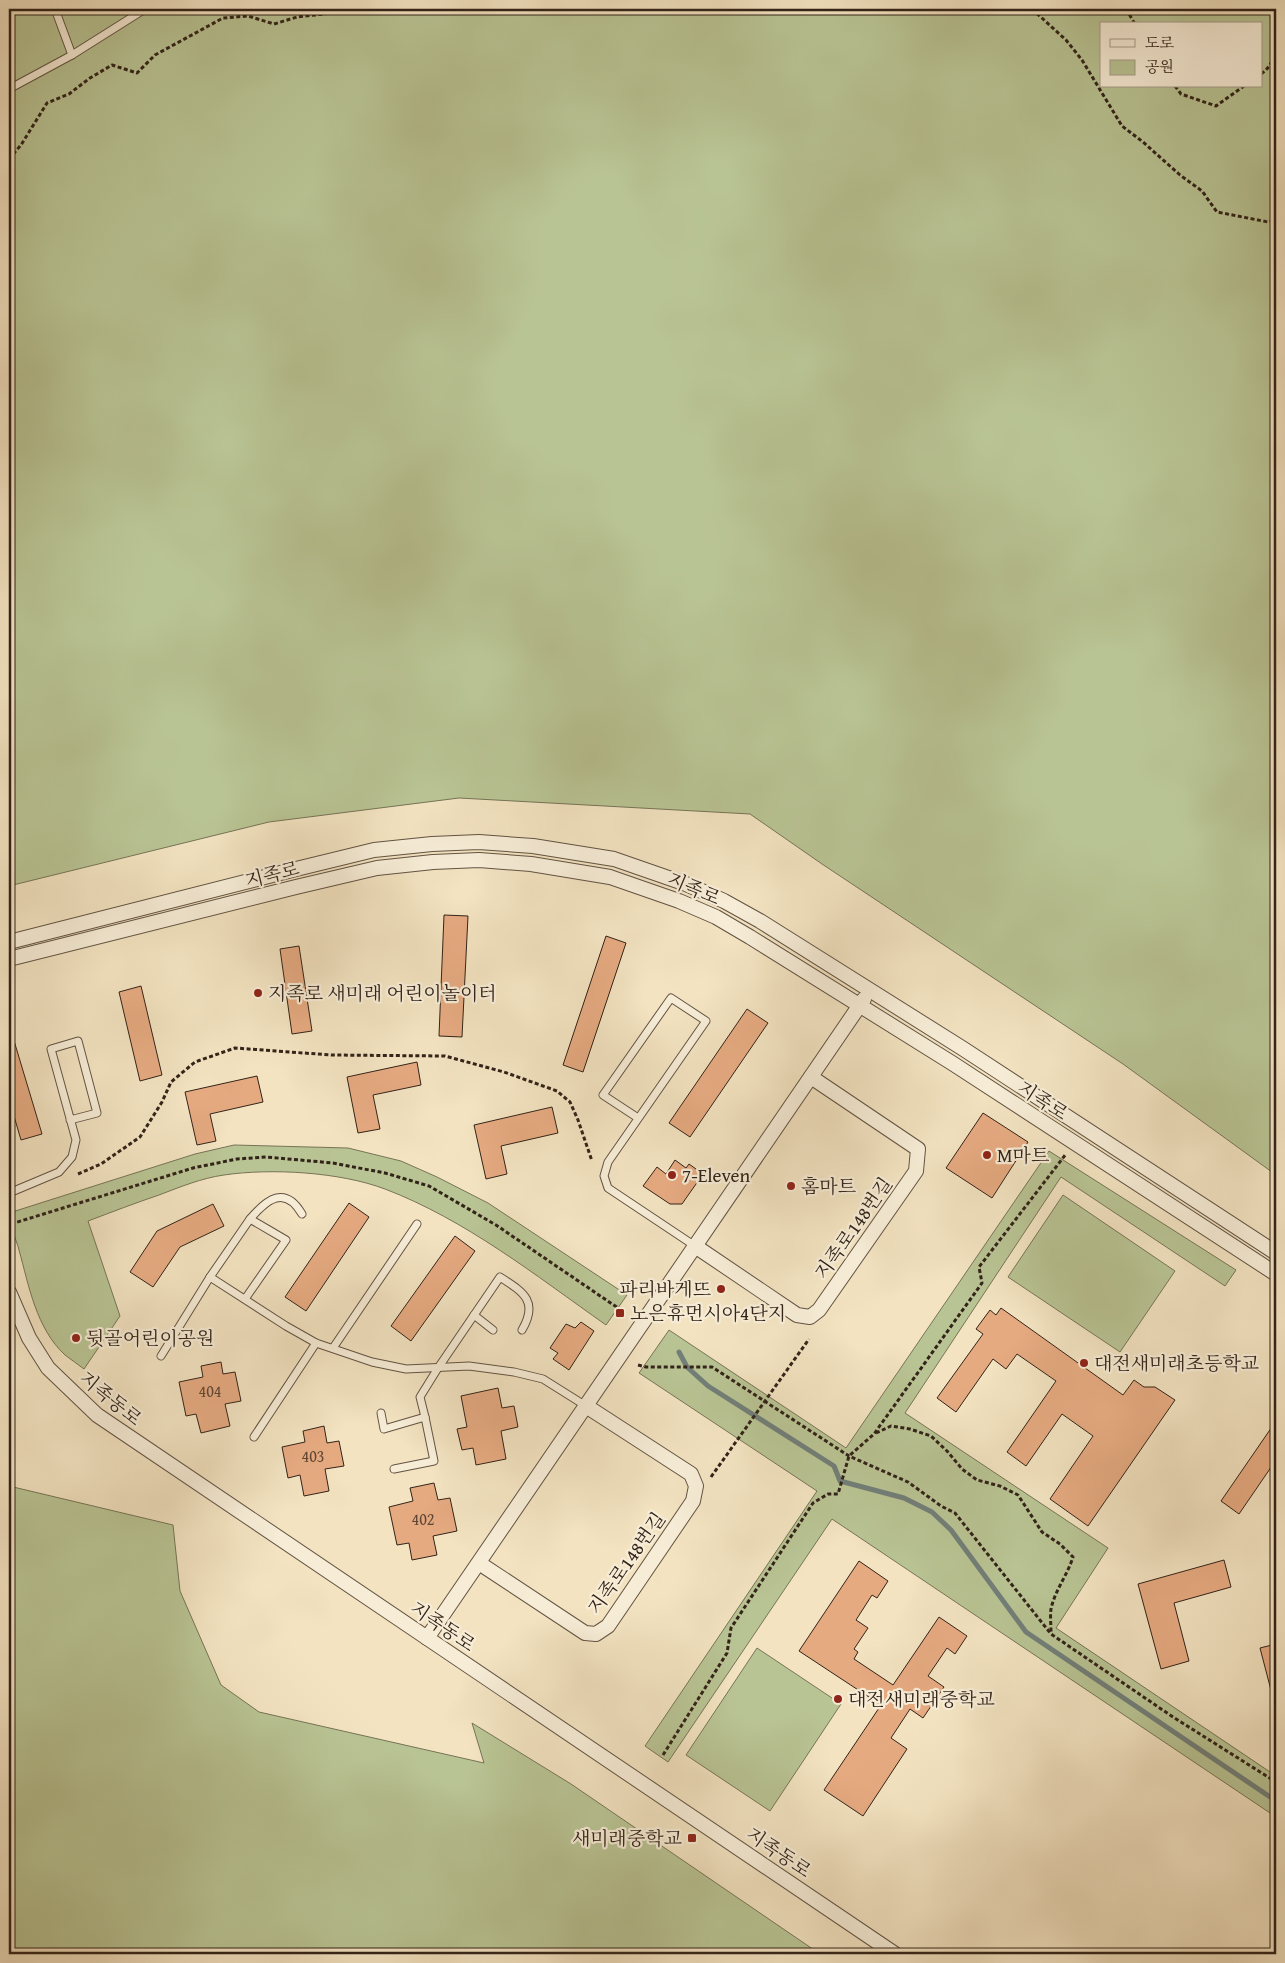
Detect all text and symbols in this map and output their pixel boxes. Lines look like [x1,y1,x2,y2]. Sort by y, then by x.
legend [1100,22,1262,88]
text: 도로 [1145,32,1174,53]
text: 공원 [1145,56,1174,77]
street label: 지족로 [242,854,302,894]
street label: 지족로 [663,864,725,912]
place label: 지족로 새미래 어린이놀이터 [268,979,497,1007]
marker: 지족로 새미래 어린이놀이터 [252,987,264,999]
street label: 지족로 [1012,1073,1074,1127]
place label: M마트 [997,1141,1049,1169]
marker: M마트 [981,1149,993,1161]
place label: 7-Eleven [682,1161,750,1189]
marker: 7-Eleven [666,1169,678,1181]
street label: 지족로148번길 [807,1171,899,1285]
place label: 홈마트 [801,1172,856,1200]
marker: 홈마트 [785,1180,797,1192]
place label: 파리바게뜨 [619,1275,711,1303]
marker: 파리바게뜨 [715,1283,727,1295]
place label: 노은휴먼시아4단지 [630,1299,786,1327]
marker: 노은휴먼시아4단지 [614,1307,626,1319]
place label: 뒷골어린이공원 [86,1324,214,1352]
marker: 뒷골어린이공원 [70,1332,82,1344]
place label: 대전새미래초등학교 [1094,1349,1259,1377]
marker: 대전새미래초등학교 [1078,1357,1090,1369]
street label: 지족동로 [74,1364,148,1432]
house number: 404 [198,1379,222,1403]
house number: 403 [301,1444,325,1468]
street label: 지족로148번길 [580,1506,672,1620]
house number: 402 [411,1507,435,1531]
street label: 지족동로 [405,1594,481,1658]
place label: 대전새미래중학교 [848,1685,995,1713]
marker: 대전새미래중학교 [832,1693,844,1705]
street label: 지족동로 [741,1820,817,1884]
place label: 새미래중학교 [572,1824,682,1852]
marker: 새미래중학교 [686,1832,698,1844]

